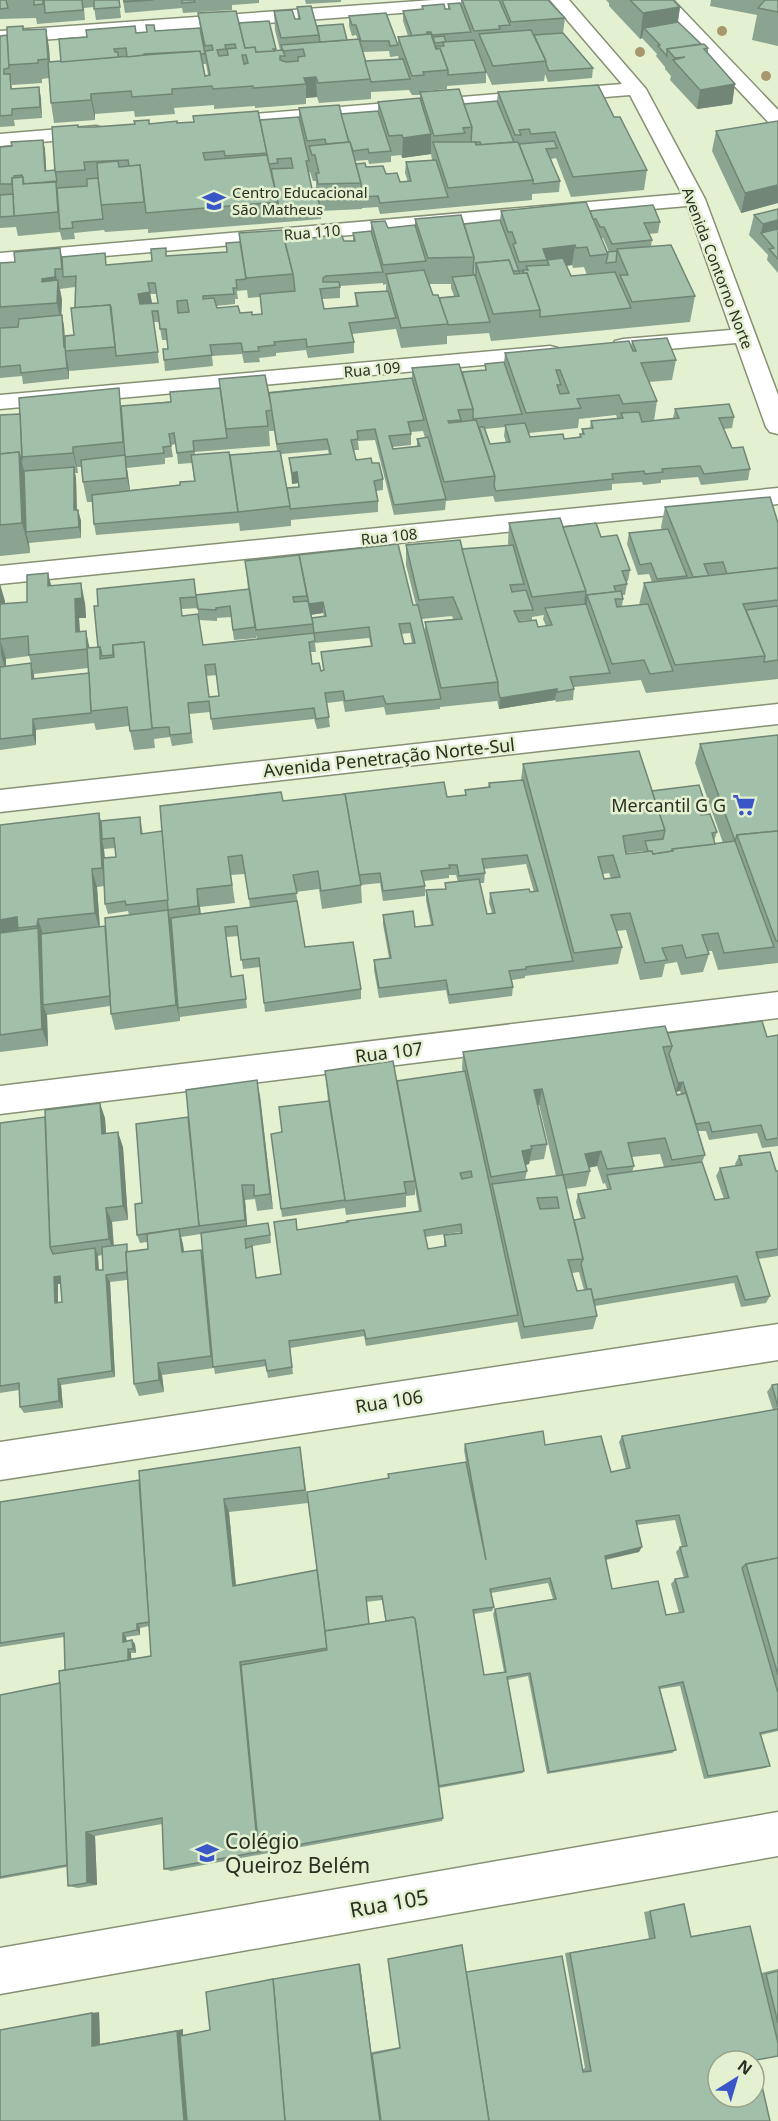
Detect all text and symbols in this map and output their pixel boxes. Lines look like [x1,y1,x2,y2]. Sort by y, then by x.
place label: Centro Educacional São Matheus [232,182,368,219]
street label: Avenida Contorno Norte [678,184,758,352]
school or university icon: Centro Educacional São Matheus [201,188,227,214]
street label: Rua 110 [283,220,341,244]
street label: Rua 109 [343,357,401,381]
street label: Rua 108 [360,523,418,549]
street label: Avenida Penetração Norte-Sul [262,732,516,782]
supermarket icon: Mercantil G G [731,792,757,818]
place label: Mercantil G G [611,793,726,817]
street label: Rua 107 [354,1036,424,1068]
street label: Rua 106 [354,1384,424,1418]
place label: Colégio Queiroz Belém [225,1827,370,1879]
school or university icon: Colégio Queiroz Belém [194,1840,220,1866]
street label: Rua 105 [348,1882,430,1924]
north arrow [706,2049,766,2109]
text: N [733,2054,757,2080]

